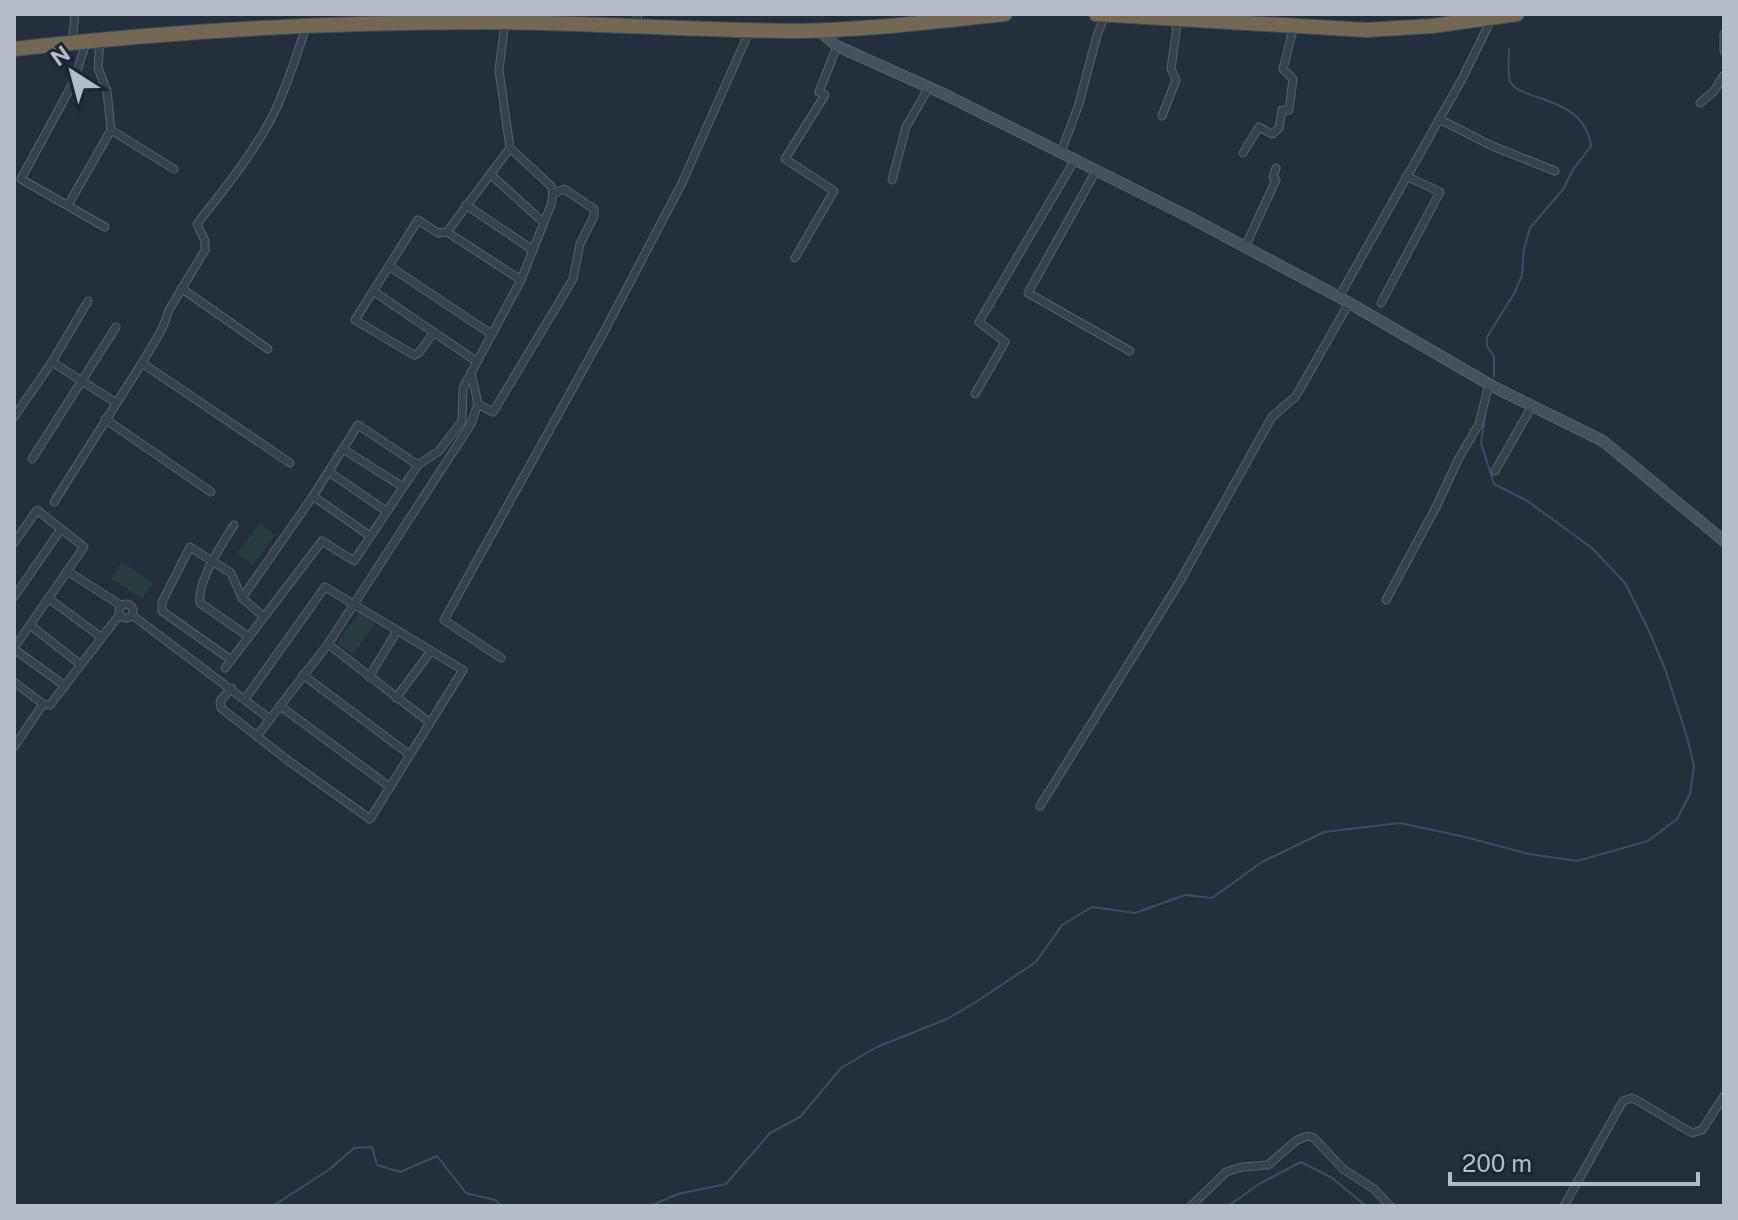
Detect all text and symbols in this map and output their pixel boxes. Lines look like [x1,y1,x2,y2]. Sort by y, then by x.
north arrow [32,32,112,112]
text: N [46,40,75,71]
scale bar [1450,1136,1698,1186]
text: 200 m [1462,1149,1532,1177]

